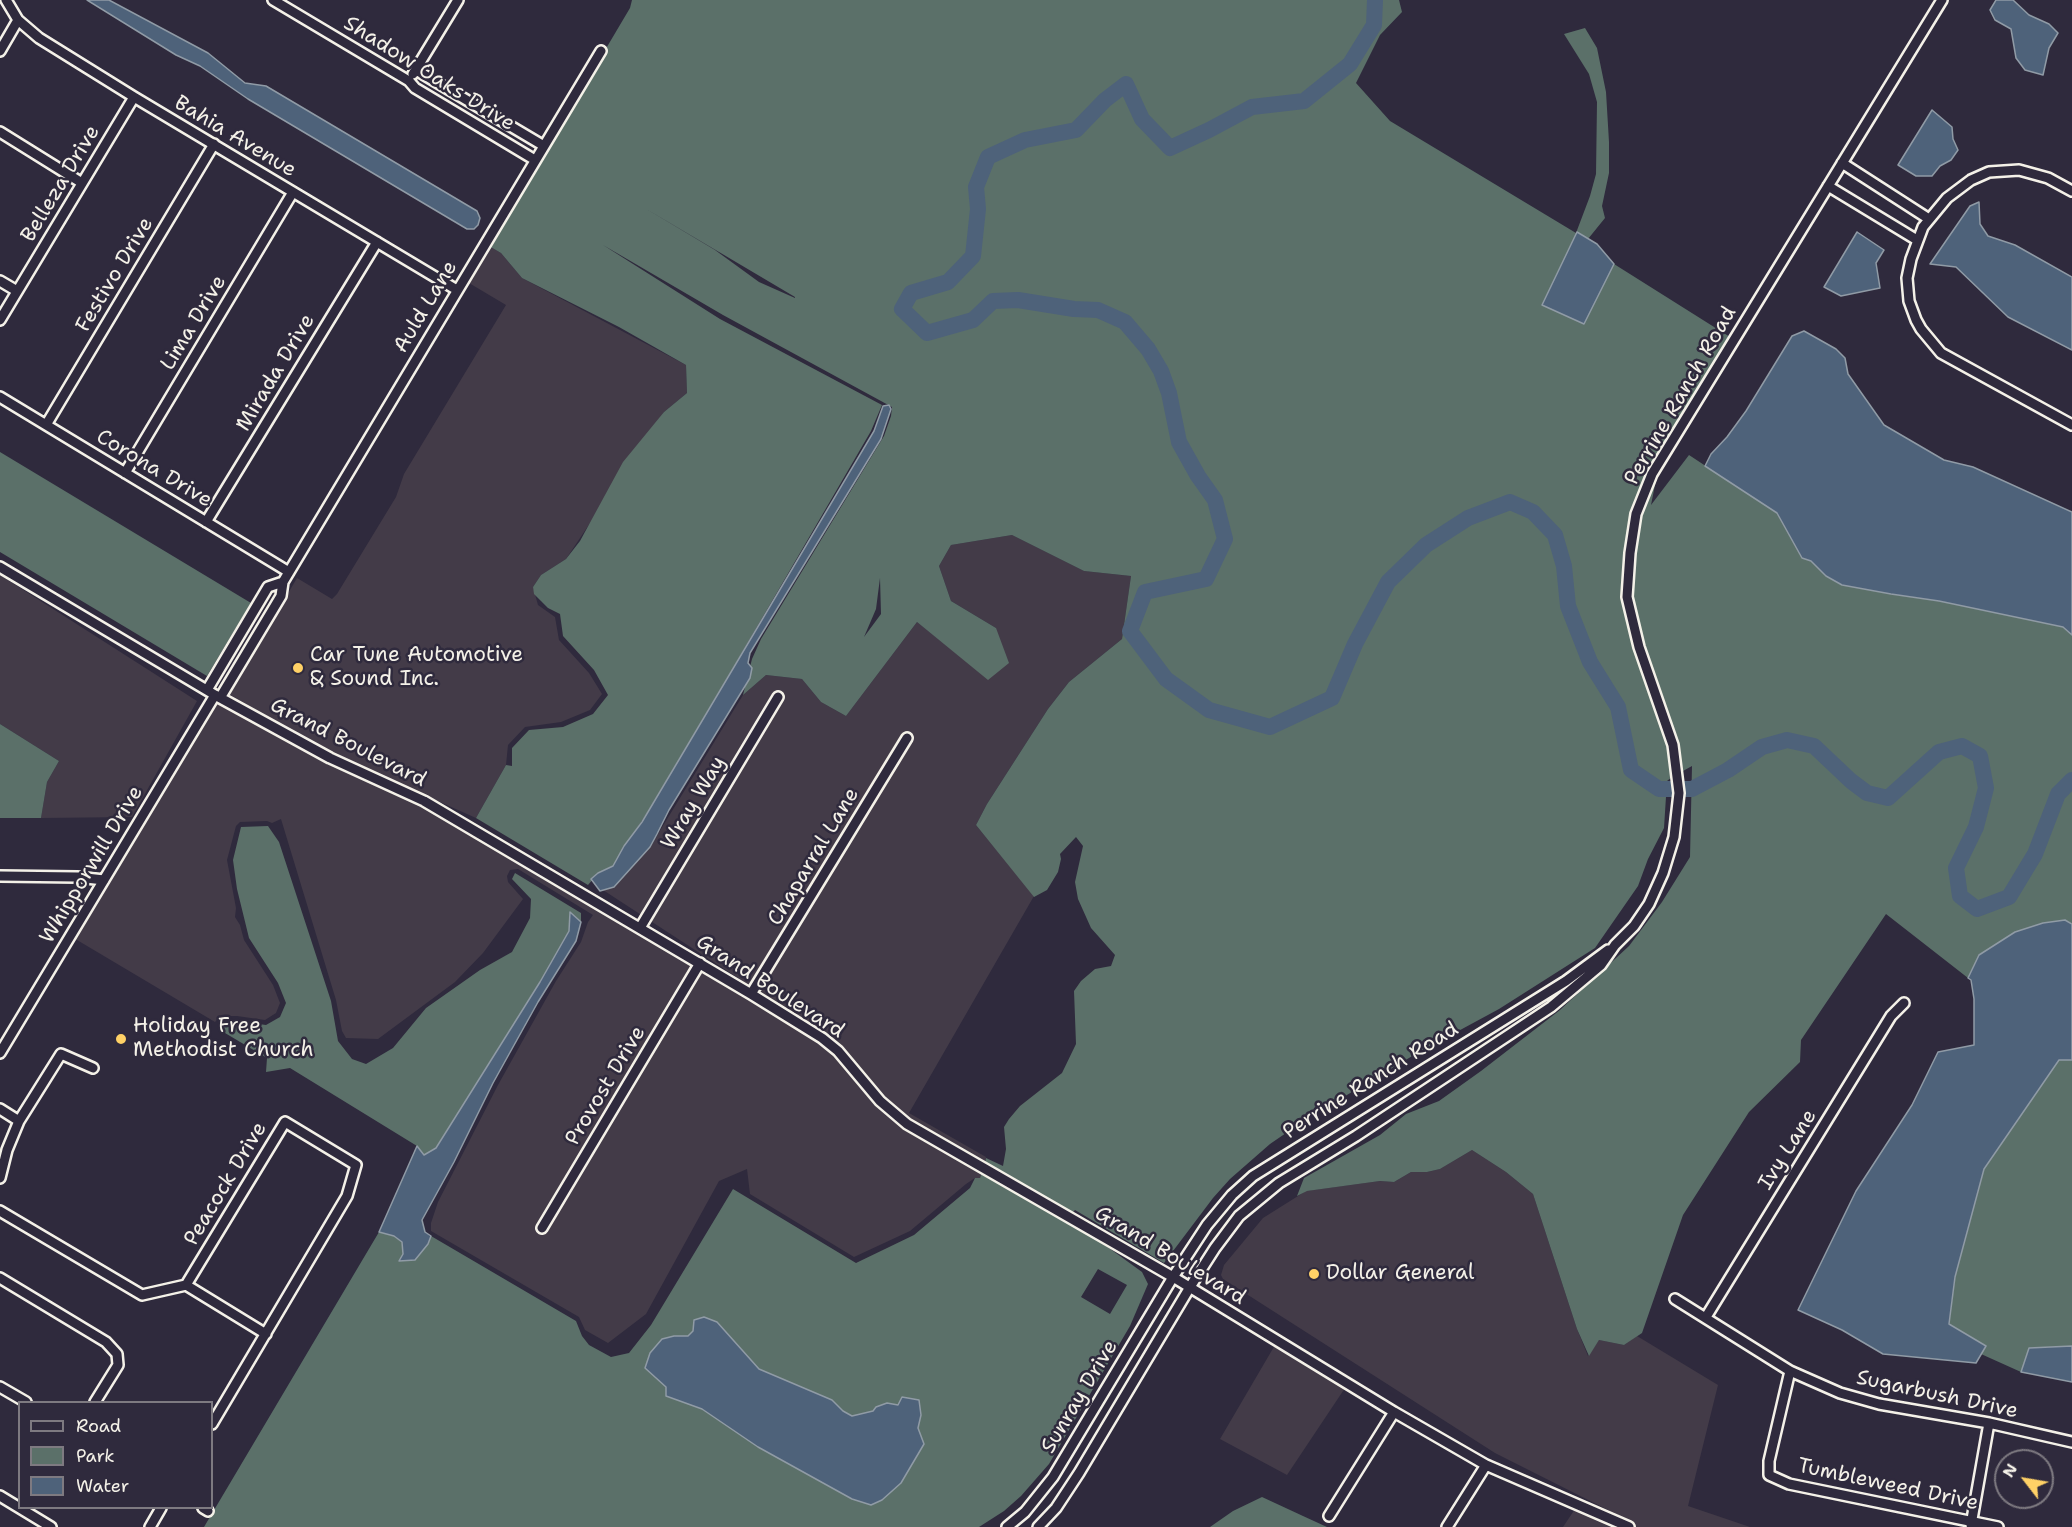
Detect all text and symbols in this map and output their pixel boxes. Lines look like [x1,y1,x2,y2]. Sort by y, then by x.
street label: Shadow Oaks Drive [339,11,519,137]
street label: Bahia Avenue [169,91,301,183]
street label: Belleza Drive [16,121,106,247]
street label: Festivo Drive [71,213,159,337]
street label: Auld Lane [389,256,463,358]
street label: Lima Drive [156,271,232,375]
street label: Perrine Ranch Road [1620,302,1742,490]
street label: Mirada Drive [231,310,321,436]
street label: Corona Drive [91,424,217,514]
place label: Car Tune Automotive & Sound Inc. [310,643,523,693]
marker: Car Tune Automotive & Sound Inc. [291,661,305,675]
street label: Grand Boulevard [266,693,430,793]
street label: Wray Way [656,752,732,854]
street label: Whipporwill Drive [35,782,149,948]
street label: Chaparral Lane [763,783,865,931]
street label: Grand Boulevard [691,930,849,1044]
place label: Holiday Free Methodist Church [133,1014,314,1064]
street label: Perrine Ranch Road [1279,1017,1463,1145]
street label: Provost Drive [561,1022,651,1150]
marker: Holiday Free Methodist Church [114,1032,128,1046]
street label: Ivy Lane [1753,1105,1823,1195]
street label: Peacock Drive [179,1118,273,1250]
street label: Grand Boulevard [1090,1201,1250,1311]
place label: Dollar General [1326,1261,1474,1287]
marker: Dollar General [1307,1267,1321,1281]
street label: Sunray Drive [1036,1336,1124,1458]
street label: Sugarbush Drive [1854,1366,2020,1424]
legend [18,1401,213,1509]
text: Road [76,1414,121,1438]
text: Park [76,1444,115,1468]
north arrow [1994,1449,2054,1509]
street label: Tumbleweed Drive [1795,1454,1981,1516]
text: N [1998,1460,2022,1481]
text: Water [76,1474,129,1498]

